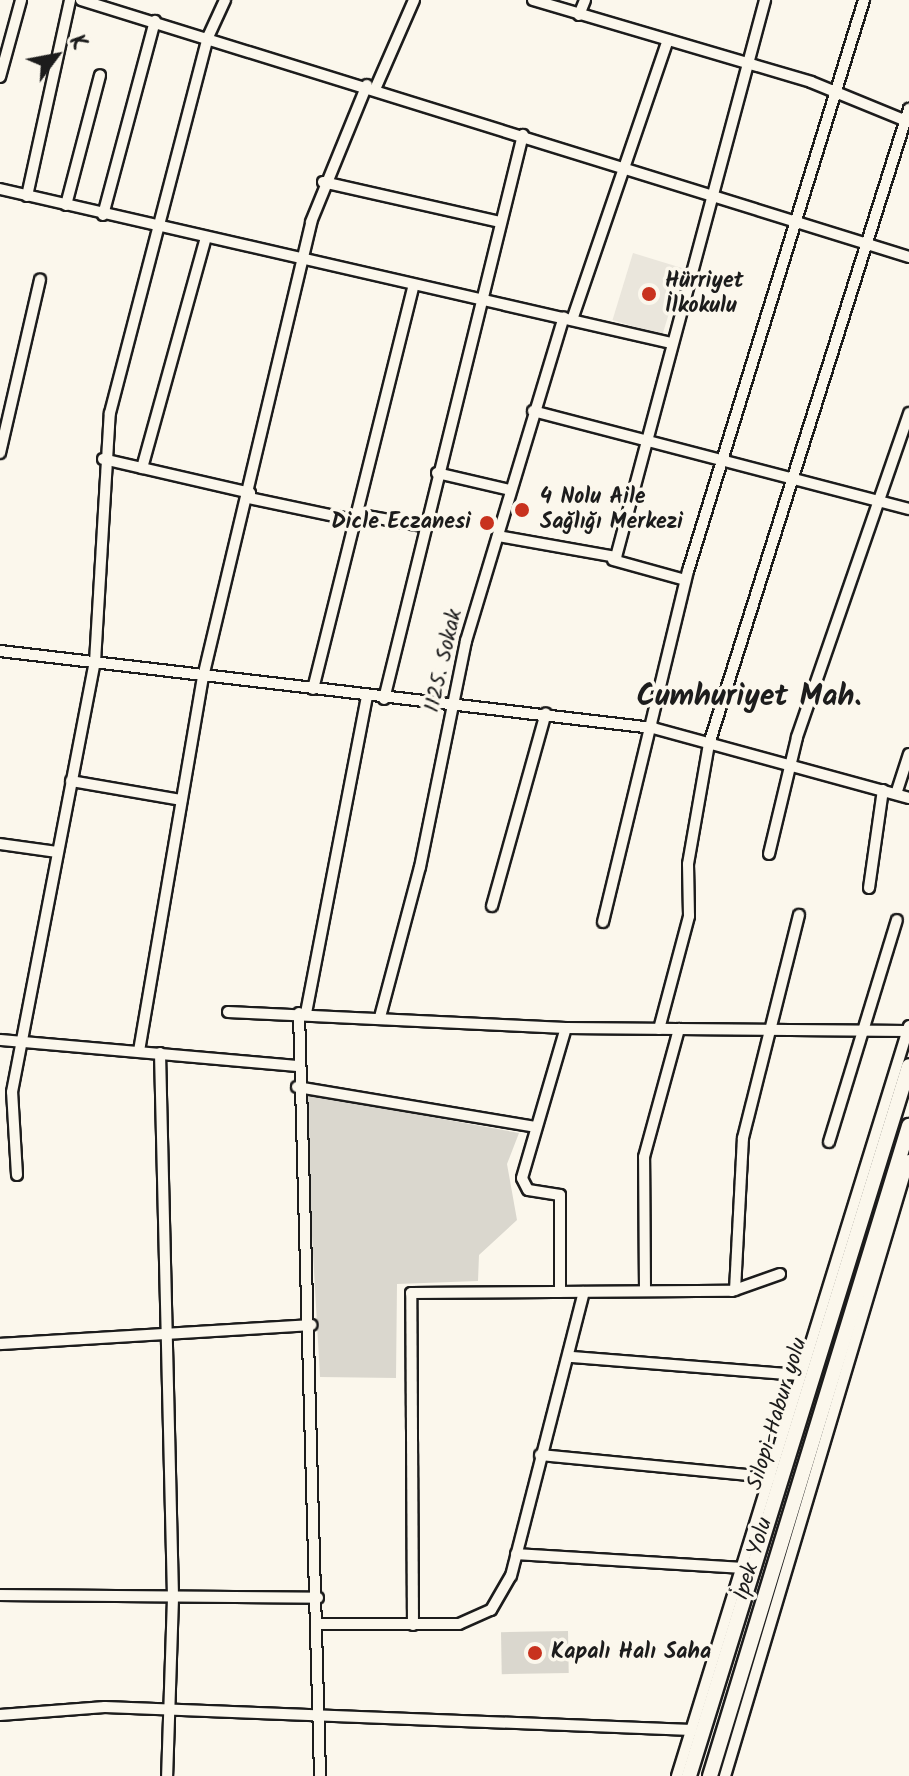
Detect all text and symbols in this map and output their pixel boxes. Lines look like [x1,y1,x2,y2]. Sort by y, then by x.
north arrow [16,16,96,96]
text: K [58,28,95,58]
place label: Hürriyet İlkokulu [665,268,744,320]
marker: Hürriyet İlkokulu [640,285,658,303]
place label: 4 Nolu Aile Sağlığı Merkezi [540,484,683,536]
marker: 4 Nolu Aile Sağlığı Merkezi [511,499,533,521]
place label: Dicle Eczanesi [331,510,471,536]
marker: Dicle Eczanesi [478,514,496,532]
street label: 1125. Sokak [419,607,469,715]
district label: Cumhuriyet Mah. [636,679,862,715]
street label: Silopi-Habur yolu [742,1335,814,1493]
street label: İpek Yolu [729,1515,779,1603]
place label: Kapalı Halı Saha [551,1640,711,1666]
marker: Kapalı Halı Saha [526,1644,544,1662]

